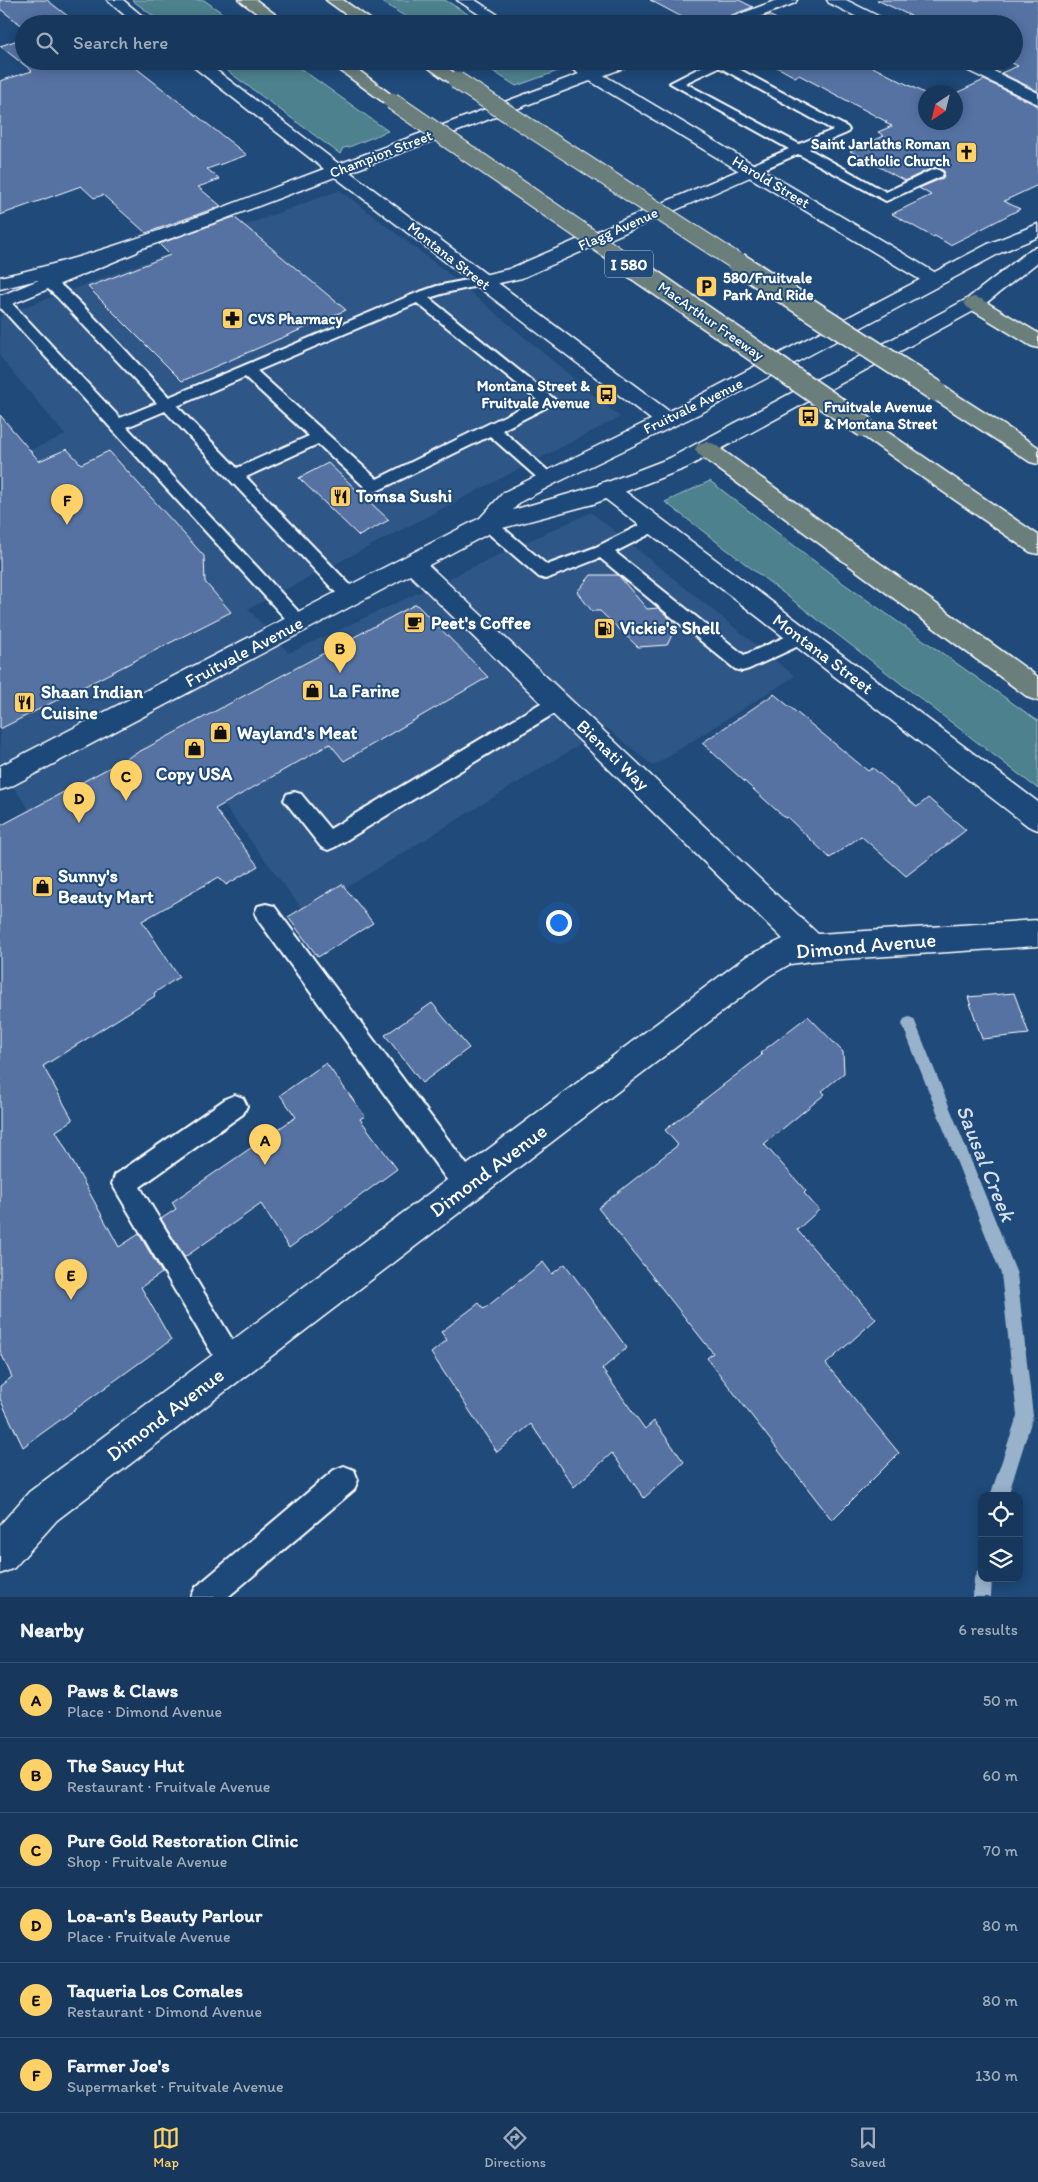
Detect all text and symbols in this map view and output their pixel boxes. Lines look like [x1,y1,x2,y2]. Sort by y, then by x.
search box [15,15,1023,70]
icon: search [33,29,61,57]
text: Search here [73,31,168,54]
north arrow [918,85,963,130]
street label: Champion Street [327,126,435,182]
place label: Saint Jarlaths Roman Catholic Church [811,135,950,170]
church icon: Saint Jarlaths Roman Catholic Church [954,141,978,165]
street label: Harold Street [729,152,813,212]
street label: Flagg Avenue [575,203,661,255]
street label: Montana Street [404,218,494,294]
road number: I 580 [605,250,653,278]
place label: 580/Fruitvale Park And Ride [723,269,814,304]
parking icon: 580/Fruitvale Park And Ride [695,275,719,299]
street label: MacArthur Freeway [654,278,768,364]
pharmacy icon: CVS Pharmacy [220,307,244,331]
place label: CVS Pharmacy [248,310,343,329]
street label: Fruitvale Avenue [640,374,746,438]
place label: Montana Street & Fruitvale Avenue [477,377,590,412]
bus stop icon: Montana Street & Fruitvale Avenue [594,383,618,407]
place label: Fruitvale Avenue & Montana Street [824,398,938,433]
bus stop icon: Fruitvale Avenue & Montana Street [796,404,820,428]
pin: F [51,484,83,525]
restaurant icon: Tomsa Sushi [328,484,352,508]
place label: Tomsa Sushi [355,485,452,507]
street label: Montana Street [768,609,878,699]
cafe icon: Peet's Coffee [403,611,427,635]
street label: Fruitvale Avenue [181,612,307,692]
place label: Peet's Coffee [431,612,531,634]
fuel station icon: Vickie's Shell [592,616,616,640]
place label: Vickie's Shell [620,617,721,639]
pin: B [324,632,356,673]
shop icon: La Farine [301,679,325,703]
place label: La Farine [329,680,400,702]
place label: Shaan Indian Cuisine [41,681,143,724]
restaurant icon: Shaan Indian Cuisine [13,690,37,714]
street label: Bienati Way [572,715,654,795]
shop icon: Wayland's Meat [209,721,233,745]
place label: Wayland's Meat [237,722,358,744]
shop icon: Copy USA [182,737,206,761]
pin: C [110,760,142,801]
place label: Copy USA [156,763,233,785]
pin: D [63,782,95,823]
place label: Sunny's Beauty Mart [58,865,154,908]
shop icon: Sunny's Beauty Mart [30,874,54,898]
your location [546,910,572,936]
street label: Dimond Avenue [795,926,937,964]
water label: Sausal Creek [950,1101,1022,1227]
street label: Dimond Avenue [424,1118,552,1222]
pin: A [249,1124,281,1165]
pin: E [55,1259,87,1300]
street label: Dimond Avenue [101,1362,229,1466]
map controls [978,1492,1023,1582]
button: locate [978,1492,1023,1537]
button: layers [978,1537,1023,1582]
text: Nearby [20,1617,84,1642]
text: 6 results [958,1620,1018,1639]
text: Paws & Claws [67,1679,178,1702]
text: A [31,1691,41,1710]
text: 50 m [983,1691,1018,1710]
text: Place · Dimond Avenue [67,1702,222,1721]
text: The Saucy Hut [67,1754,185,1777]
text: B [31,1766,41,1785]
text: 60 m [983,1766,1018,1785]
text: Restaurant · Fruitvale Avenue [67,1777,271,1796]
text: Pure Gold Restoration Clinic [67,1829,298,1852]
text: C [31,1841,41,1860]
text: 70 m [983,1841,1018,1860]
text: Shop · Fruitvale Avenue [67,1852,227,1871]
text: Loa-an's Beauty Parlour [67,1904,262,1927]
text: D [31,1916,41,1935]
text: 80 m [982,1916,1018,1935]
text: Place · Fruitvale Avenue [67,1927,231,1946]
text: Taqueria Los Comales [67,1979,243,2002]
text: E [32,1991,40,2010]
text: 80 m [982,1991,1018,2010]
text: Restaurant · Dimond Avenue [67,2002,262,2021]
text: Farmer Joe's [67,2054,170,2077]
text: F [32,2066,40,2085]
text: 130 m [975,2066,1018,2085]
text: Supermarket · Fruitvale Avenue [67,2077,284,2096]
tab: Map [152,2124,180,2171]
tab: Directions [484,2124,546,2171]
tab: Saved [850,2124,886,2171]

